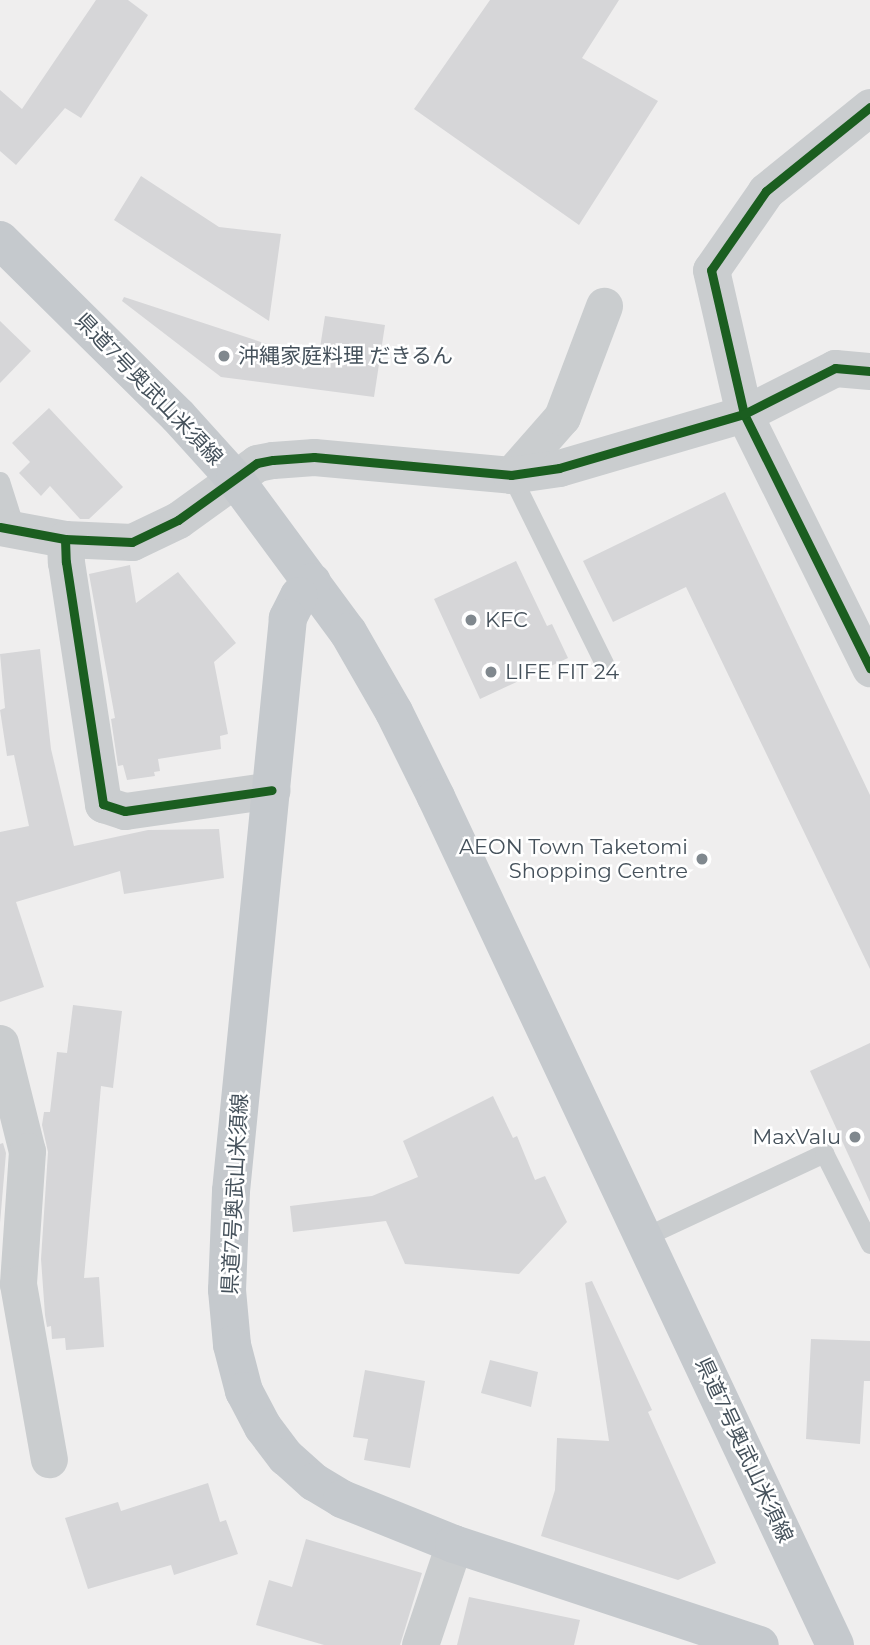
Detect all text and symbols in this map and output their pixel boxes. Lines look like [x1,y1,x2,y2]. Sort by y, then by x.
street label: 県道7号奥武山米須線 [70,308,228,470]
place label: 沖縄家庭料理 だきるん [238,343,454,369]
marker: 沖縄家庭料理 だきるん [216,348,232,364]
place label: KFC [485,607,528,633]
marker: KFC [463,612,479,628]
place label: LIFE FIT 24 [505,659,619,685]
marker: LIFE FIT 24 [483,664,499,680]
place label: AEON Town Taketomi Shopping Centre [459,834,688,884]
marker: AEON Town Taketomi Shopping Centre [694,851,710,867]
street label: 県道7号奥武山米須線 [217,1093,253,1295]
place label: MaxValu [752,1124,841,1150]
marker: MaxValu [847,1129,863,1145]
street label: 県道7号奥武山米須線 [690,1353,798,1547]

